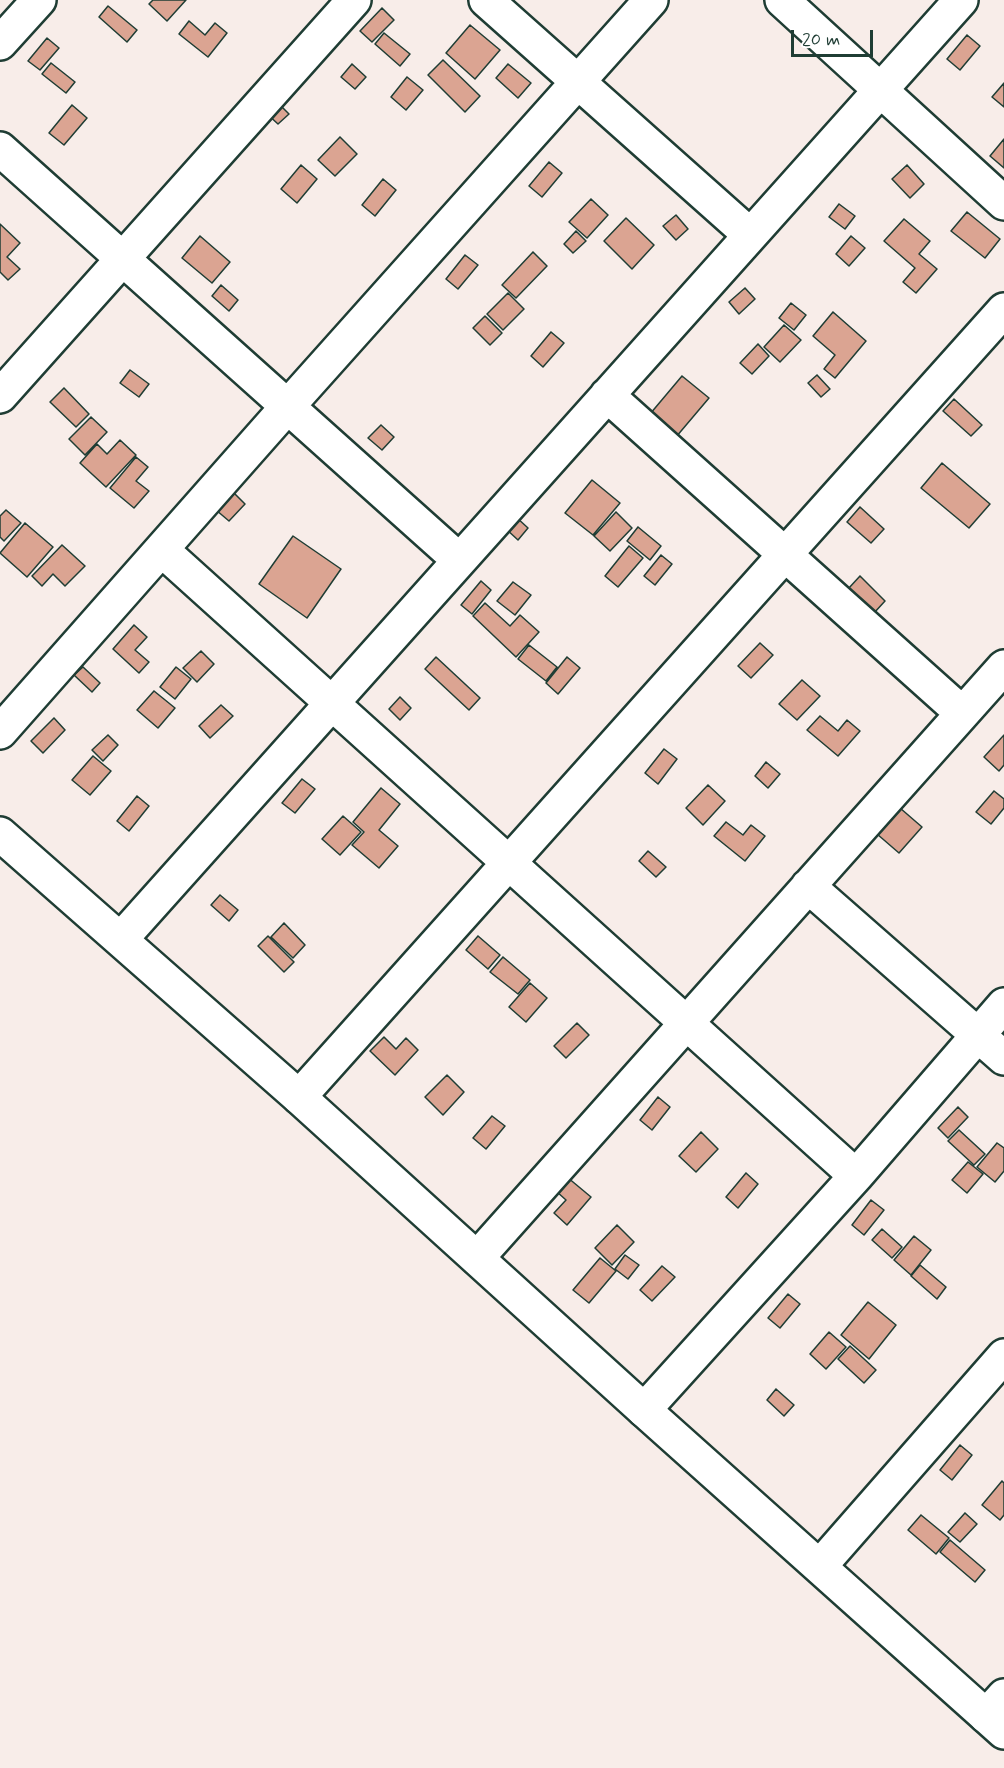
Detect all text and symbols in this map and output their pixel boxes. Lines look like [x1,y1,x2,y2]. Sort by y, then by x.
scale bar [794,18,876,56]
text: 20 m [802,28,840,52]

